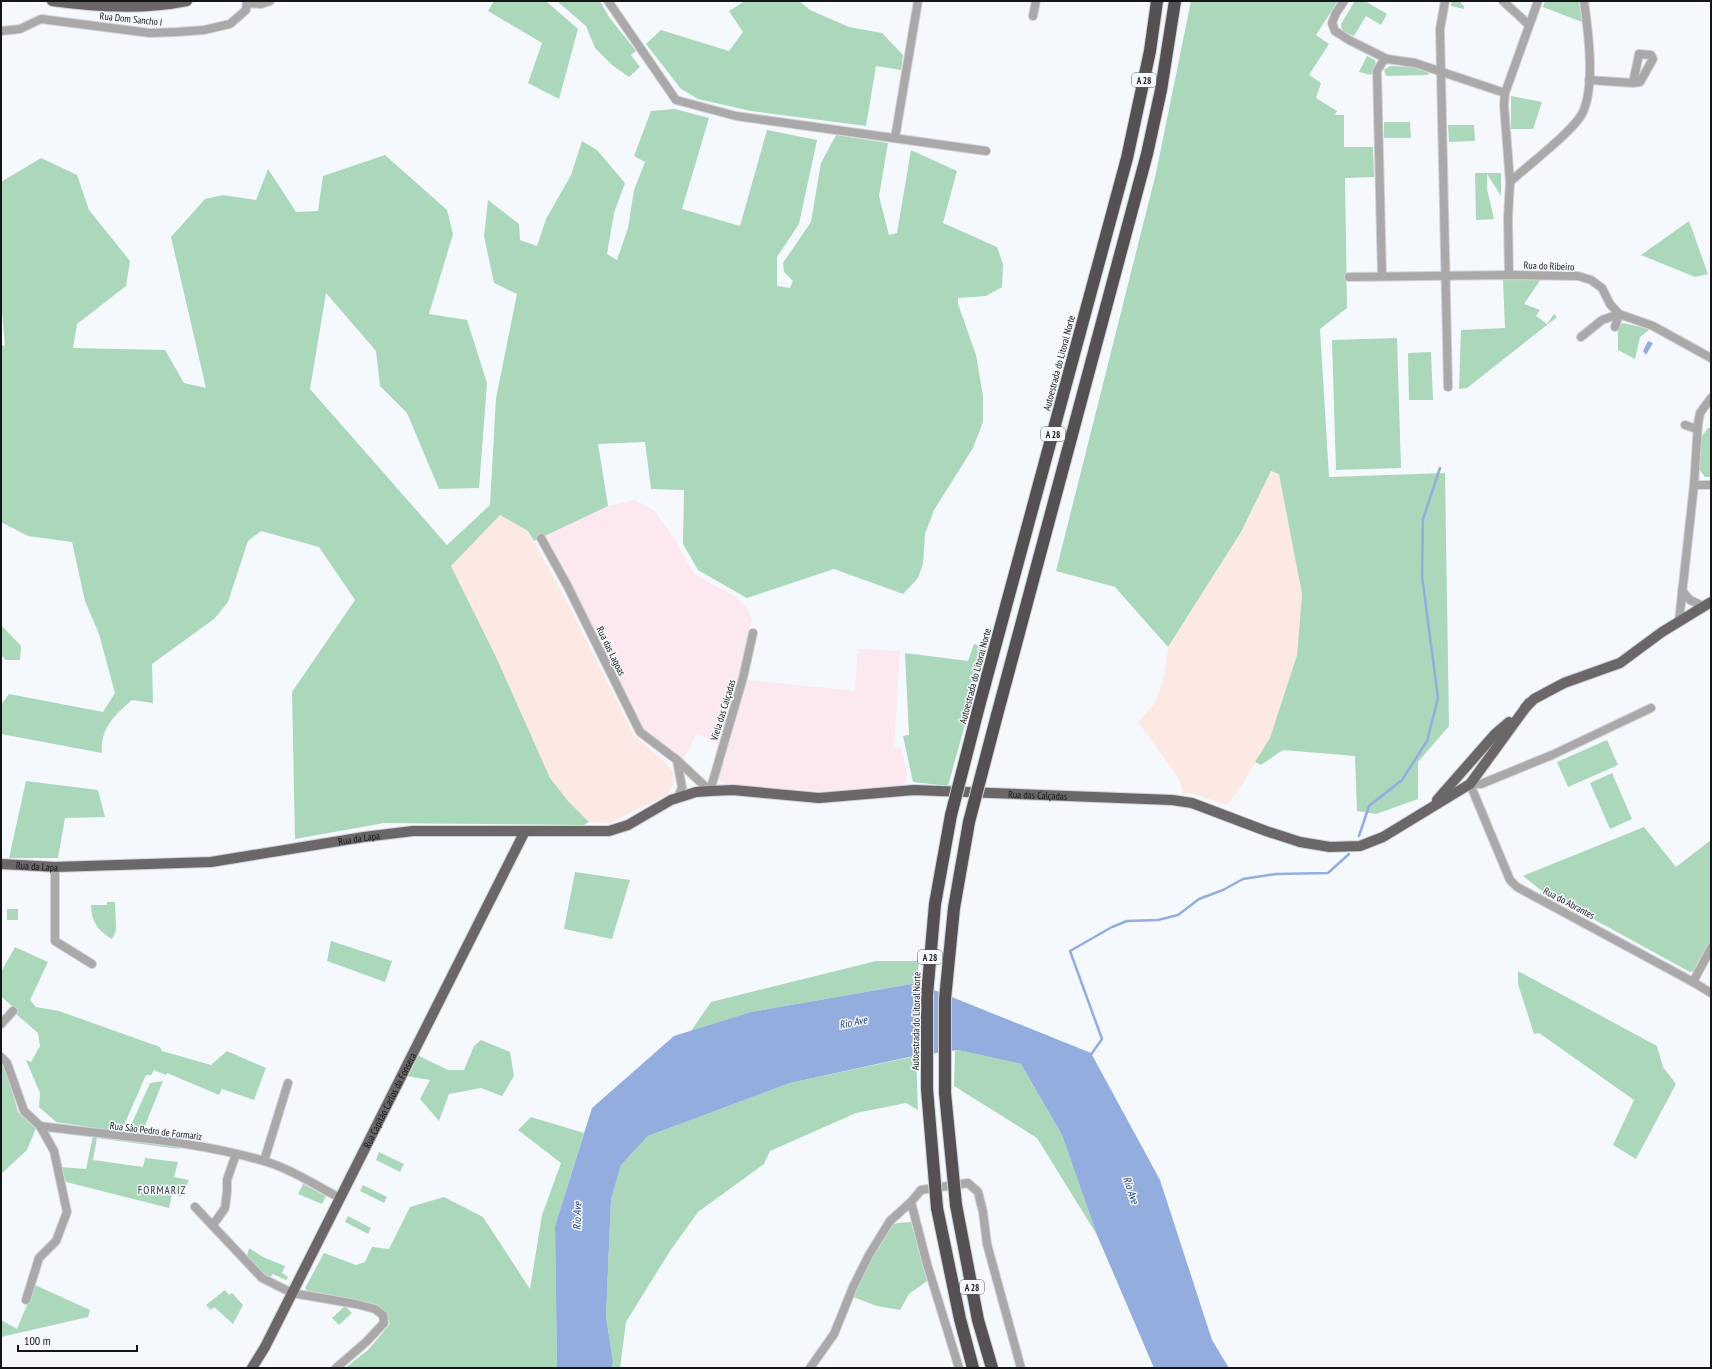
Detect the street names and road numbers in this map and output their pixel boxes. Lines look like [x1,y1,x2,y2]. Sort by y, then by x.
street label: Rua Dom Sancho I [99,9,163,29]
road number: A 28 [1132,73,1156,87]
street label: Rua do Ribeiro [1523,259,1575,273]
street label: Autoestrada do Litoral Norte [1040,314,1078,412]
road number: A 28 [1041,427,1065,441]
street label: Rua das Lagoas [594,624,629,678]
street label: Autoestrada do Litoral Norte [956,627,994,725]
street label: Viela das Calçadas [707,677,739,743]
street label: Rua das Calçadas [1008,787,1068,802]
street label: Rua da Lapa [337,829,381,848]
street label: Rua da Lapa [16,858,58,874]
street label: Rua do Abrantes [1541,884,1597,922]
road number: A 28 [918,950,942,964]
street label: Autoestrada do Litoral Norte [909,972,923,1070]
street label: Rua Capitão Carlos da Fonseca [360,1050,419,1150]
street label: Rua São Pedro de Formariz [109,1119,203,1143]
road number: A 28 [960,1280,984,1294]

